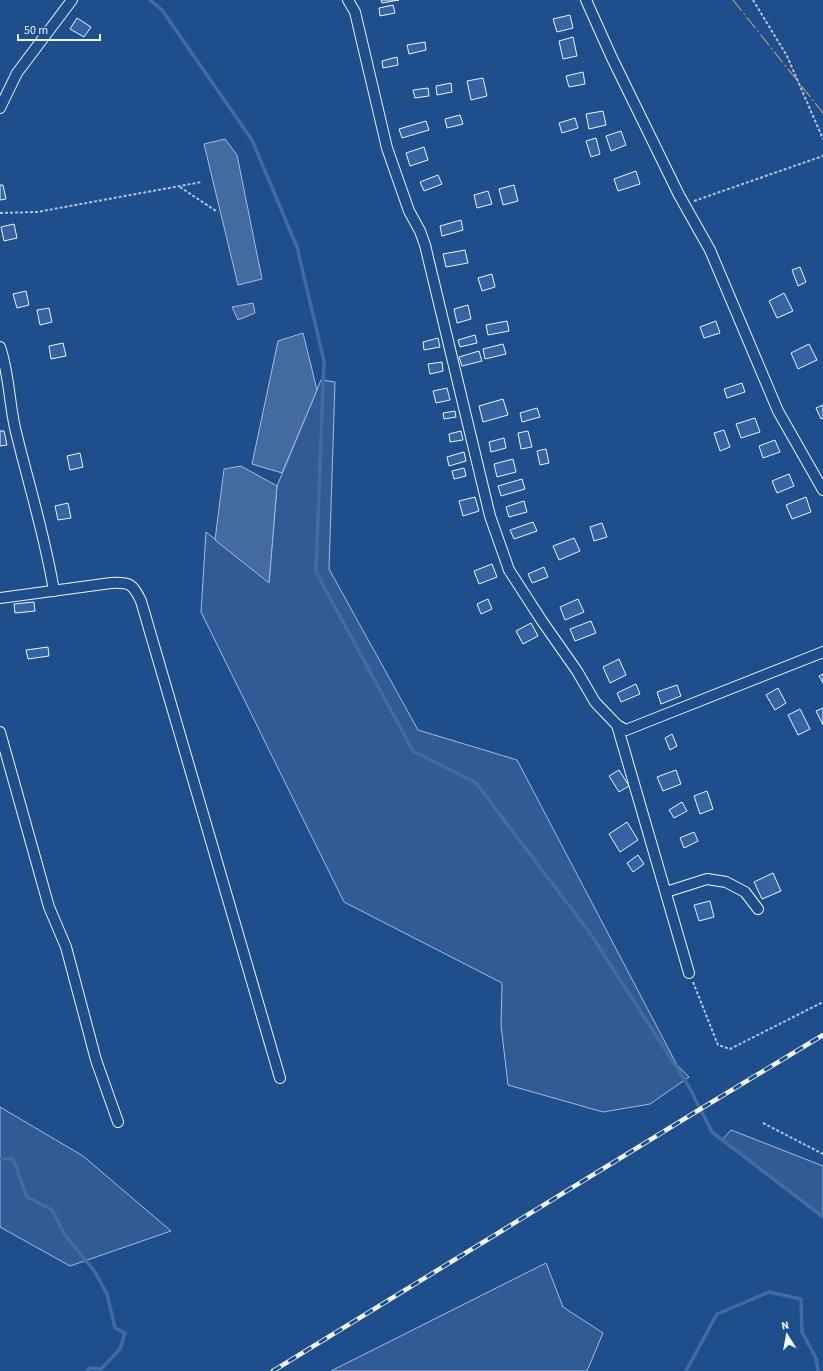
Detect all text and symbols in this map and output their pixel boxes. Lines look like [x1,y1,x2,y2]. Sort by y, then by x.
scale bar [18,16,100,42]
text: 50 m [24,22,48,39]
north arrow [767,1315,807,1355]
text: N [780,1318,790,1334]

